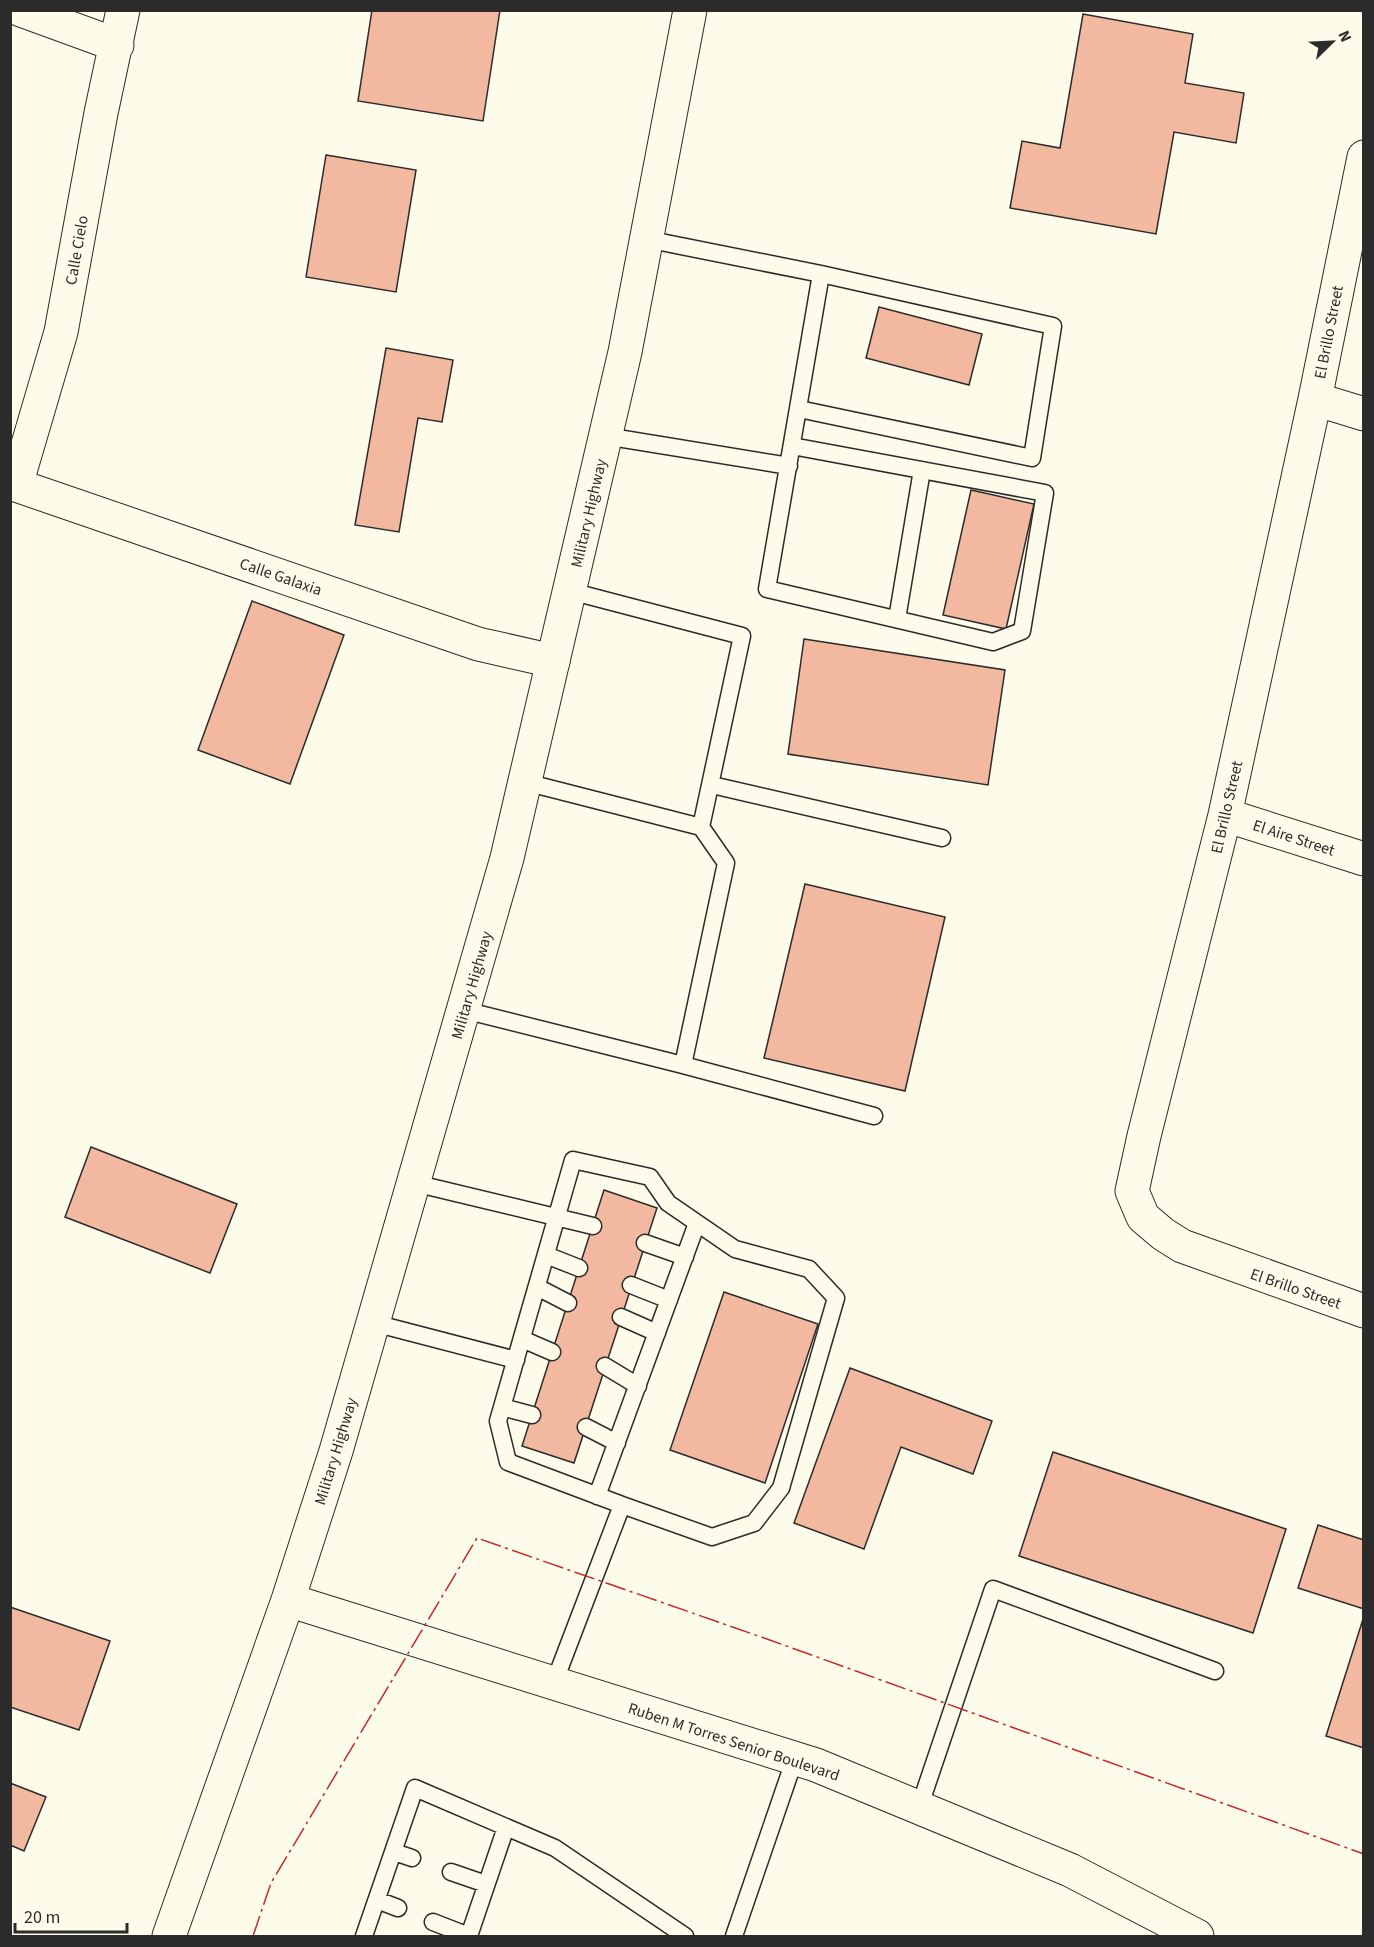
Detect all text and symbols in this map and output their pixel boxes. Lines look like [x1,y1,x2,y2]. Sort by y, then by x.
north arrow [1302,12,1362,72]
text: N [1333,27,1357,46]
street label: Calle Cielo [60,214,94,287]
street label: El Brillo Street [1309,283,1349,381]
street label: Military Highway [566,456,612,570]
street label: Calle Galaxia [237,553,325,601]
street label: El Brillo Street [1206,758,1248,856]
street label: El Aire Street [1250,814,1338,862]
street label: Military Highway [446,928,498,1042]
street label: El Brillo Street [1247,1263,1345,1315]
street label: Military Highway [309,1394,363,1508]
street label: Ruben M Torres Senior Boulevard [625,1697,842,1787]
scale bar [15,1896,128,1934]
text: 20 m [24,1905,60,1930]

